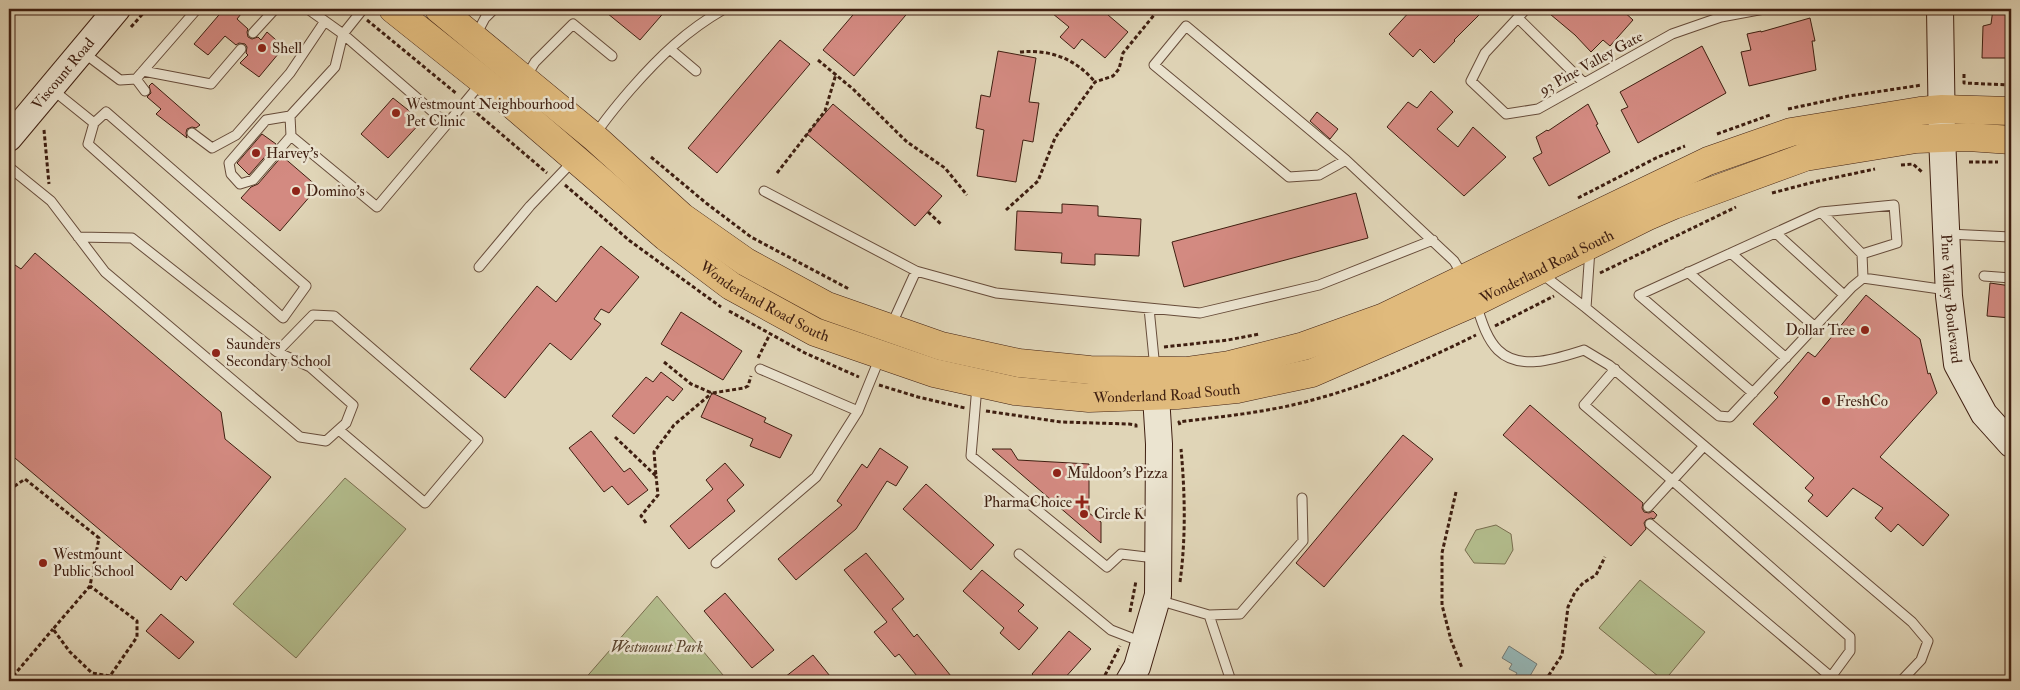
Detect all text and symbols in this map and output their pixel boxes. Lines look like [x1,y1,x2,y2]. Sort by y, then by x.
street label: 93 Pine Valley Gate [1535,27,1646,100]
street label: Viscount Road [28,34,99,114]
place label: Shell [272,39,302,58]
marker: Shell [256,42,268,54]
place label: Westmount Neighbourhood Pet Clinic [405,95,575,131]
marker: Westmount Neighbourhood Pet Clinic [390,107,402,119]
place label: Harvey's [266,144,318,163]
marker: Harvey's [250,147,262,159]
place label: Domino's [306,182,365,201]
marker: Domino's [290,185,302,197]
street label: Wonderland Road South [1476,226,1617,308]
street label: Pine Valley Boulevard [1936,234,1966,365]
street label: Wonderland Road South [695,256,832,346]
place label: Dollar Tree [1785,321,1855,340]
marker: Dollar Tree [1859,324,1871,336]
place label: Saunders Secondary School [226,335,331,371]
marker: Saunders Secondary School [210,347,222,359]
street label: Wonderland Road South [1092,380,1241,408]
place label: FreshCo [1836,392,1888,411]
marker: FreshCo [1820,395,1832,407]
place label: Muldoon's Pizza [1067,464,1168,483]
marker: Muldoon's Pizza [1051,467,1063,479]
place label: PharmaChoice [984,493,1072,512]
marker: PharmaChoice [1076,496,1088,508]
place label: Circle K [1094,505,1145,524]
marker: Circle K [1078,508,1090,520]
place label: Westmount Public School [52,545,134,581]
marker: Westmount Public School [37,557,49,569]
park label: Westmount Park [611,638,703,657]

